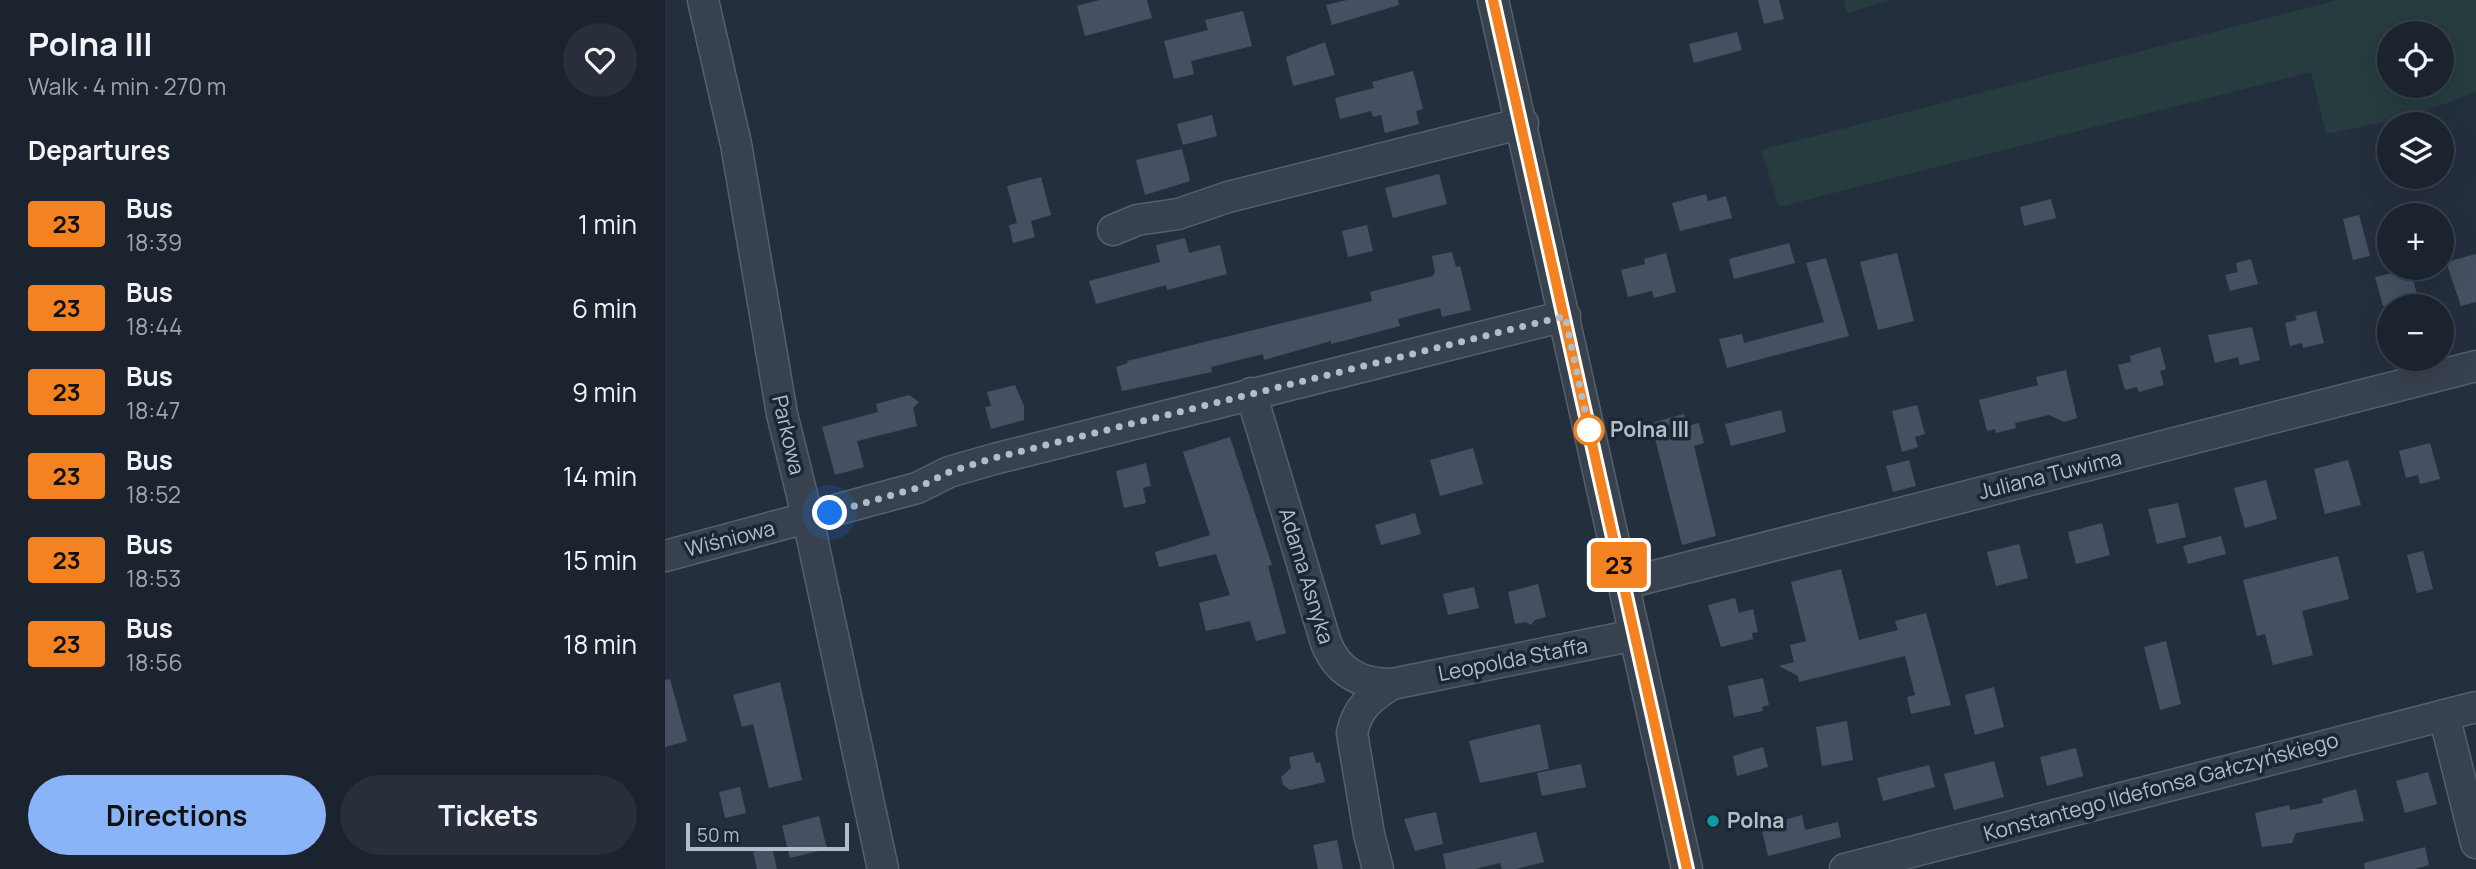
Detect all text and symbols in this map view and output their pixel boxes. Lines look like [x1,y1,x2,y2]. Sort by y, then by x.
text: Polna III [28,21,152,66]
map controls [2377,21,2454,371]
button: locate [2377,21,2454,98]
button: heart [563,23,637,97]
text: Walk · 4 min · 270 m [28,70,226,102]
button: layers [2377,112,2454,189]
text: Departures [28,132,170,168]
text: Bus [126,190,173,226]
button: + [2377,203,2454,280]
text: 1 min [578,206,637,242]
text: 23 [52,207,81,240]
text: 18:39 [126,226,182,258]
text: Bus [126,274,173,310]
text: 6 min [572,290,637,326]
text: 23 [52,291,81,324]
button: − [2377,294,2454,371]
text: 18:44 [126,310,183,342]
text: Bus [126,358,173,394]
text: 9 min [572,374,637,410]
text: 23 [52,375,81,408]
street label: Parkowa [766,392,812,477]
text: 18:47 [126,394,180,426]
marker: Polna III [1574,415,1604,445]
place label: Polna III [1610,415,1689,443]
text: Bus [126,442,173,478]
street label: Juliana Tuwima [1975,443,2124,505]
text: 14 min [563,458,637,494]
text: 23 [52,459,81,492]
text: 18:52 [126,478,181,510]
your location [812,495,847,530]
street label: Adama Asnyka [1273,504,1341,647]
street label: Wiśniowa [682,513,778,563]
text: Bus [126,526,173,562]
text: 15 min [563,542,637,578]
line badge: 23 [1587,542,1651,588]
text: 23 [52,543,81,576]
text: 23 [1605,548,1633,581]
text: 18:53 [126,562,181,594]
text: Bus [126,610,173,646]
text: 18 min [563,626,637,662]
text: 23 [52,627,81,660]
street label: Leopolda Staffa [1436,631,1590,687]
text: 18:56 [126,646,183,678]
street label: Konstantego Ildefonsa Gałczyńskiego [1980,725,2341,847]
button: Directions [28,775,326,855]
button: Tickets [340,775,637,855]
place label: Polna [1727,806,1784,834]
marker: Polna [1705,813,1721,829]
scale bar [686,820,849,852]
text: 50 m [697,822,739,848]

